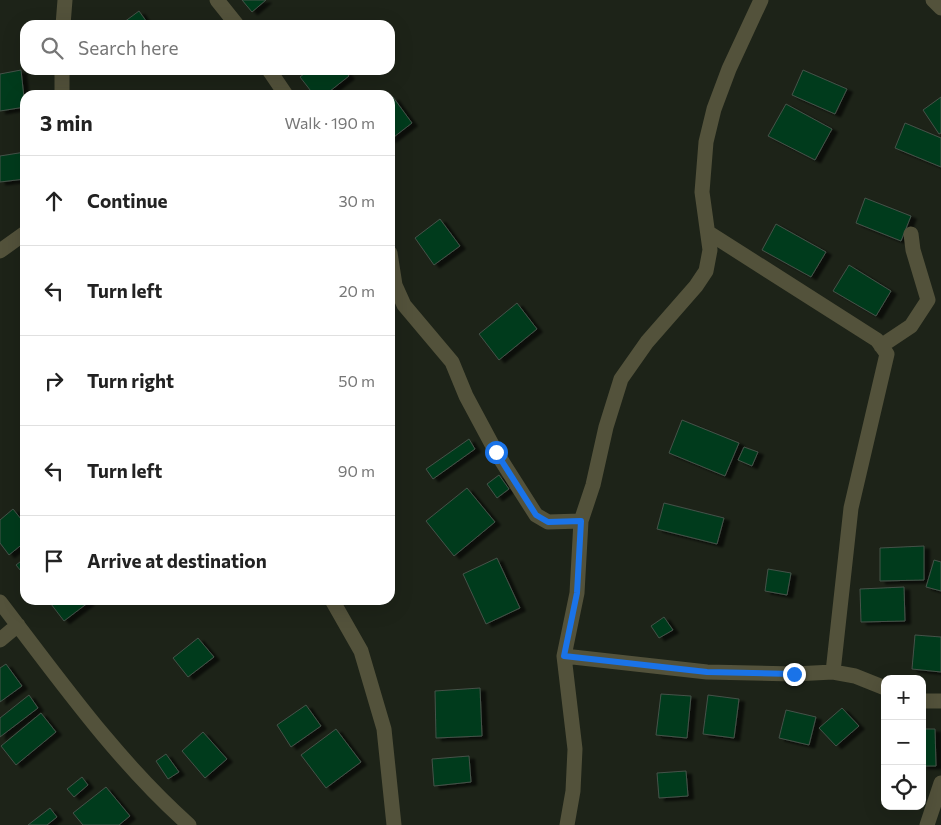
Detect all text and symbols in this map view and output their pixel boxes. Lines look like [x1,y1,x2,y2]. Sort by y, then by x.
search box [20,20,395,75]
icon: search [38,34,66,62]
text: Search here [78,36,178,59]
text: 3 min [40,110,93,135]
text: Walk · 190 m [285,113,375,132]
icon: ahead [40,187,68,215]
text: Continue [87,189,167,212]
text: 30 m [338,191,375,210]
icon: left [40,277,68,305]
text: Turn left [87,279,162,302]
text: 20 m [339,281,375,300]
icon: right [40,367,68,395]
text: Turn right [87,369,174,392]
text: 50 m [338,371,375,390]
route start [485,441,508,464]
icon: left [40,457,68,485]
text: Turn left [87,459,162,482]
text: 90 m [338,461,375,480]
icon: arrive [40,547,68,575]
text: Arrive at destination [87,549,267,572]
route end [783,663,806,686]
map controls [881,675,926,810]
button: + [881,675,926,720]
button: − [881,720,926,765]
button: locate [881,765,926,810]

